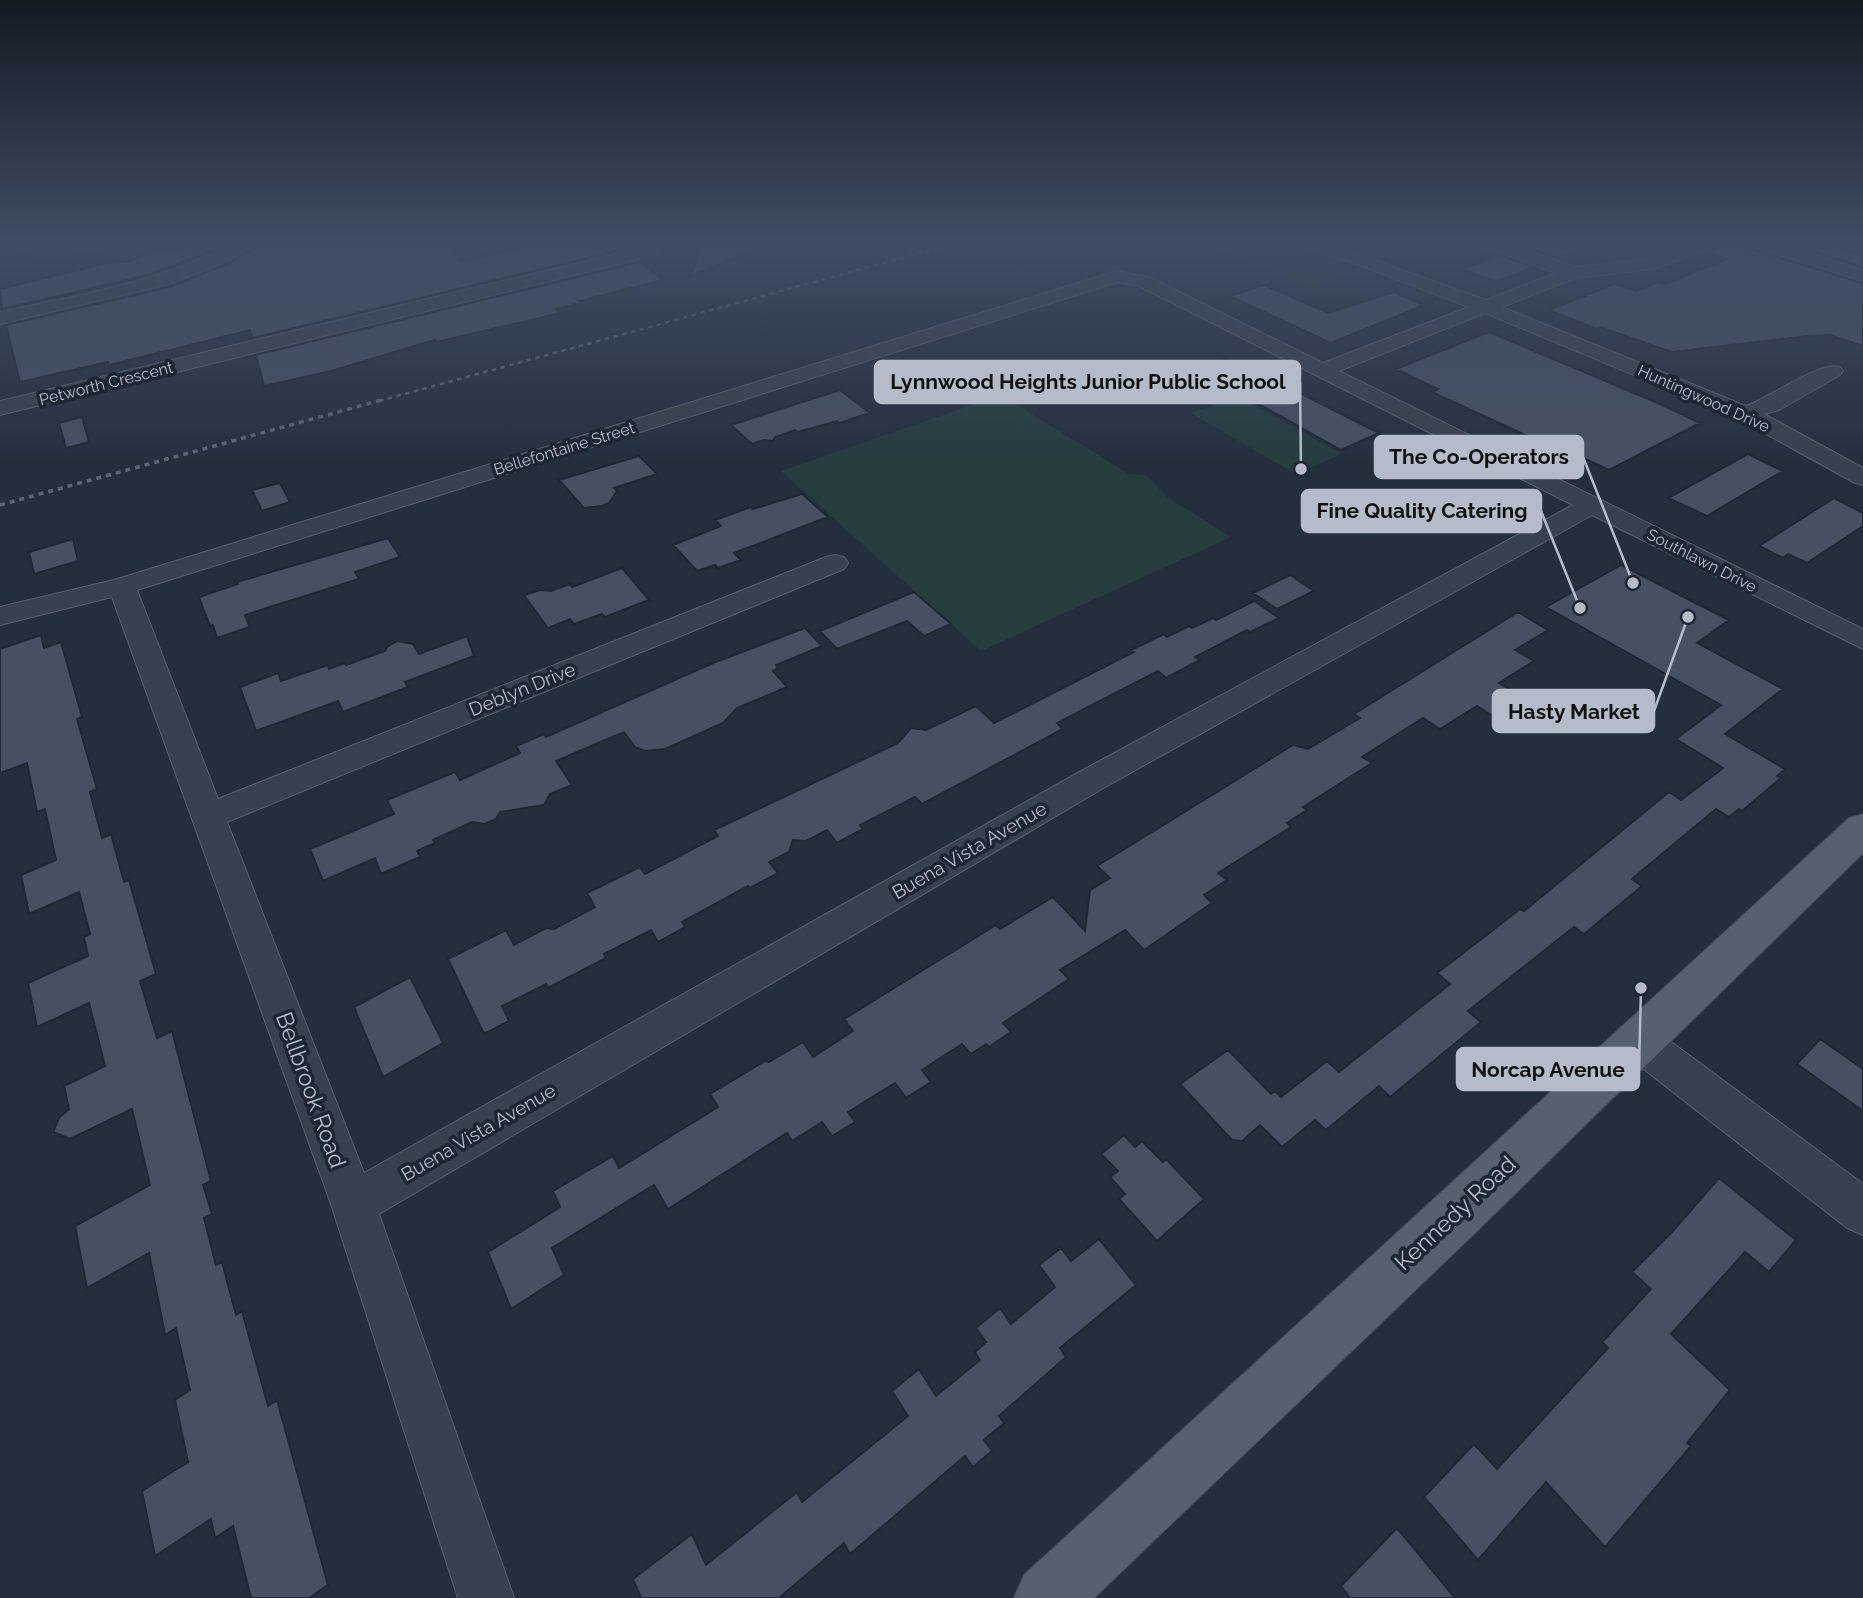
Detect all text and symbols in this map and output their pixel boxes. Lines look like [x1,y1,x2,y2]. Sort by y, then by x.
street label: Petworth Crescent [37,358,176,409]
callout: Lynnwood Heights Junior Public School [875,361,1300,403]
street label: Huntingwood Drive [1635,361,1773,436]
text: Lynnwood Heights Junior Public School [890,369,1286,394]
street label: Bellefontaine Street [491,418,638,479]
callout: The Co-Operators [1375,436,1583,478]
text: The Co-Operators [1389,444,1569,469]
callout: Fine Quality Catering [1302,490,1541,532]
text: Fine Quality Catering [1316,498,1528,523]
street label: Southlawn Drive [1644,525,1760,596]
street label: Deblyn Drive [466,658,578,720]
callout: Hasty Market [1493,690,1654,732]
text: Hasty Market [1508,699,1640,724]
street label: Buena Vista Avenue [888,797,1050,903]
street label: Bellbrook Road [271,1008,352,1171]
callout: Norcap Avenue [1457,1048,1639,1090]
text: Norcap Avenue [1471,1057,1625,1082]
street label: Buena Vista Avenue [397,1079,559,1185]
street label: Kennedy Road [1389,1150,1521,1275]

